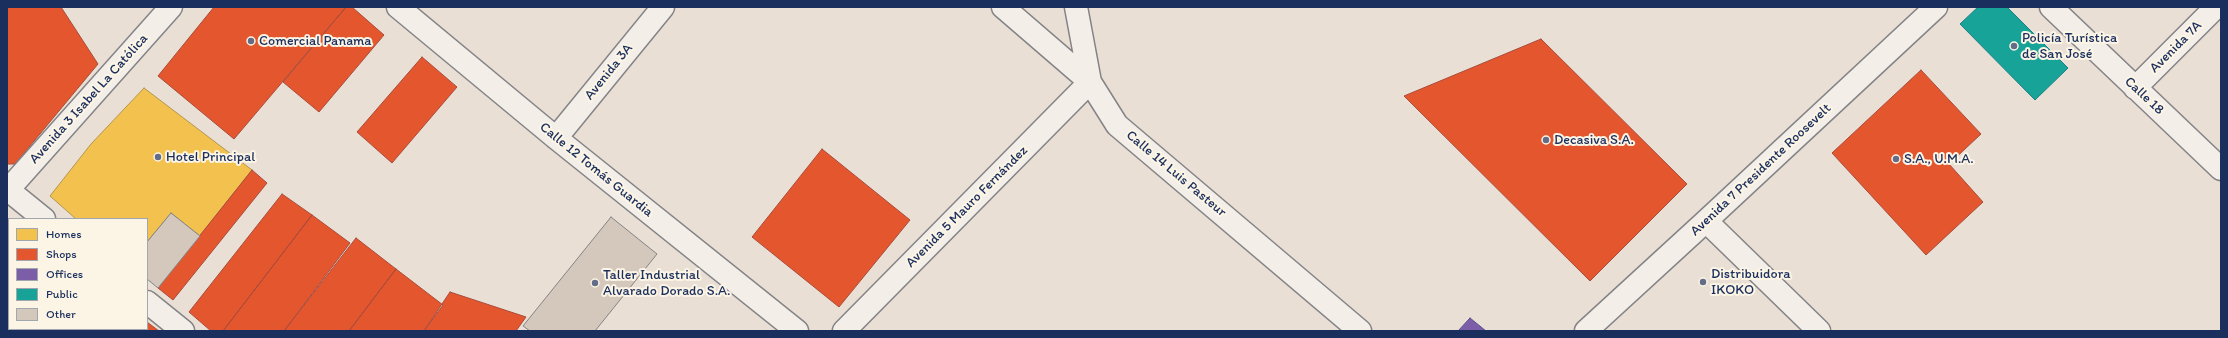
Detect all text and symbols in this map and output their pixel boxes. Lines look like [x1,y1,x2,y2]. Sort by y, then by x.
street label: Avenida 7A [2146,17,2206,77]
place label: Policía Turística de San José [2022,30,2117,62]
street label: Avenida 3 Isabel La Católica [26,31,152,167]
place label: Comercial Panama [259,33,372,49]
marker: Comercial Panama [246,36,256,46]
street label: Avenida 3A [581,40,637,104]
marker: Policía Turística de San José [2009,41,2019,51]
street label: Calle 18 [2121,73,2167,119]
street label: Avenida 7 Presidente Roosevelt [1687,100,1835,240]
street label: Calle 12 Tomás Guardia [536,119,656,221]
street label: Calle 14 Luis Pasteur [1122,127,1230,221]
place label: Decasiva S.A. [1554,132,1634,148]
marker: Decasiva S.A. [1541,135,1551,145]
street label: Avenida 5 Mauro Fernández [902,142,1032,272]
place label: Hotel Principal [166,149,255,165]
place label: S.A., U.M.A. [1904,151,1974,167]
marker: Hotel Principal [153,152,163,162]
marker: S.A., U.M.A. [1891,154,1901,164]
legend [8,218,148,330]
text: Homes [46,227,82,241]
text: Shops [46,247,77,261]
place label: Distribuidora IKOKO [1711,266,1791,298]
text: Offices [46,267,83,281]
place label: Taller Industrial Alvarado Dorado S.A. [603,267,730,300]
marker: Distribuidora IKOKO [1698,277,1708,287]
marker: Taller Industrial Alvarado Dorado S.A. [590,278,600,288]
text: Public [46,287,78,301]
text: Other [46,307,76,321]

